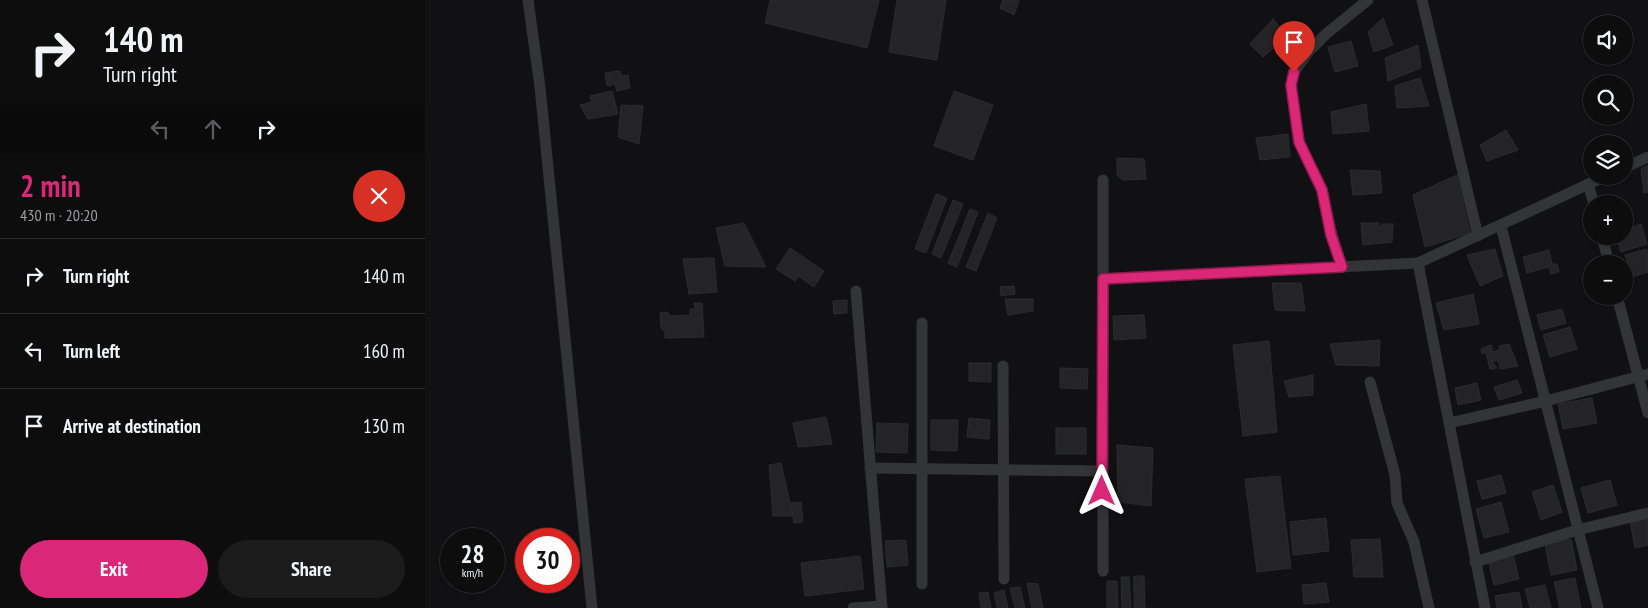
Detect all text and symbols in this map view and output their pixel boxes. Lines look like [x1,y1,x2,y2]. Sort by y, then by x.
map controls [1583,15,1633,305]
button: sound [1583,15,1633,65]
text: 140 m [103,16,184,62]
icon: right [20,20,85,85]
pin [1273,21,1315,72]
icon: arrive [1280,28,1308,56]
text: Turn right [103,60,177,88]
button: search [1583,75,1633,125]
icon: left [146,115,174,143]
icon: ahead [199,115,227,143]
icon: right [252,115,280,143]
button: layers [1583,135,1633,185]
text: 2 min [20,166,81,205]
button: close [353,170,405,222]
button: + [1583,195,1633,245]
text: 430 m · 20:20 [20,205,98,225]
button: − [1583,255,1633,305]
icon: right [20,262,48,290]
text: Turn right [63,264,129,288]
text: 140 m [363,264,405,288]
icon: left [20,337,48,365]
text: Turn left [63,339,120,363]
text: 160 m [363,339,405,363]
icon: arrive [20,412,48,440]
text: Arrive at destination [63,414,201,438]
text: 130 m [363,414,405,438]
position arrow [1075,464,1127,516]
speed limit sign: 30 [515,528,580,593]
text: 28 [461,538,484,570]
button: Exit [20,540,208,598]
button: Share [218,540,405,598]
text: km/h [462,565,483,580]

